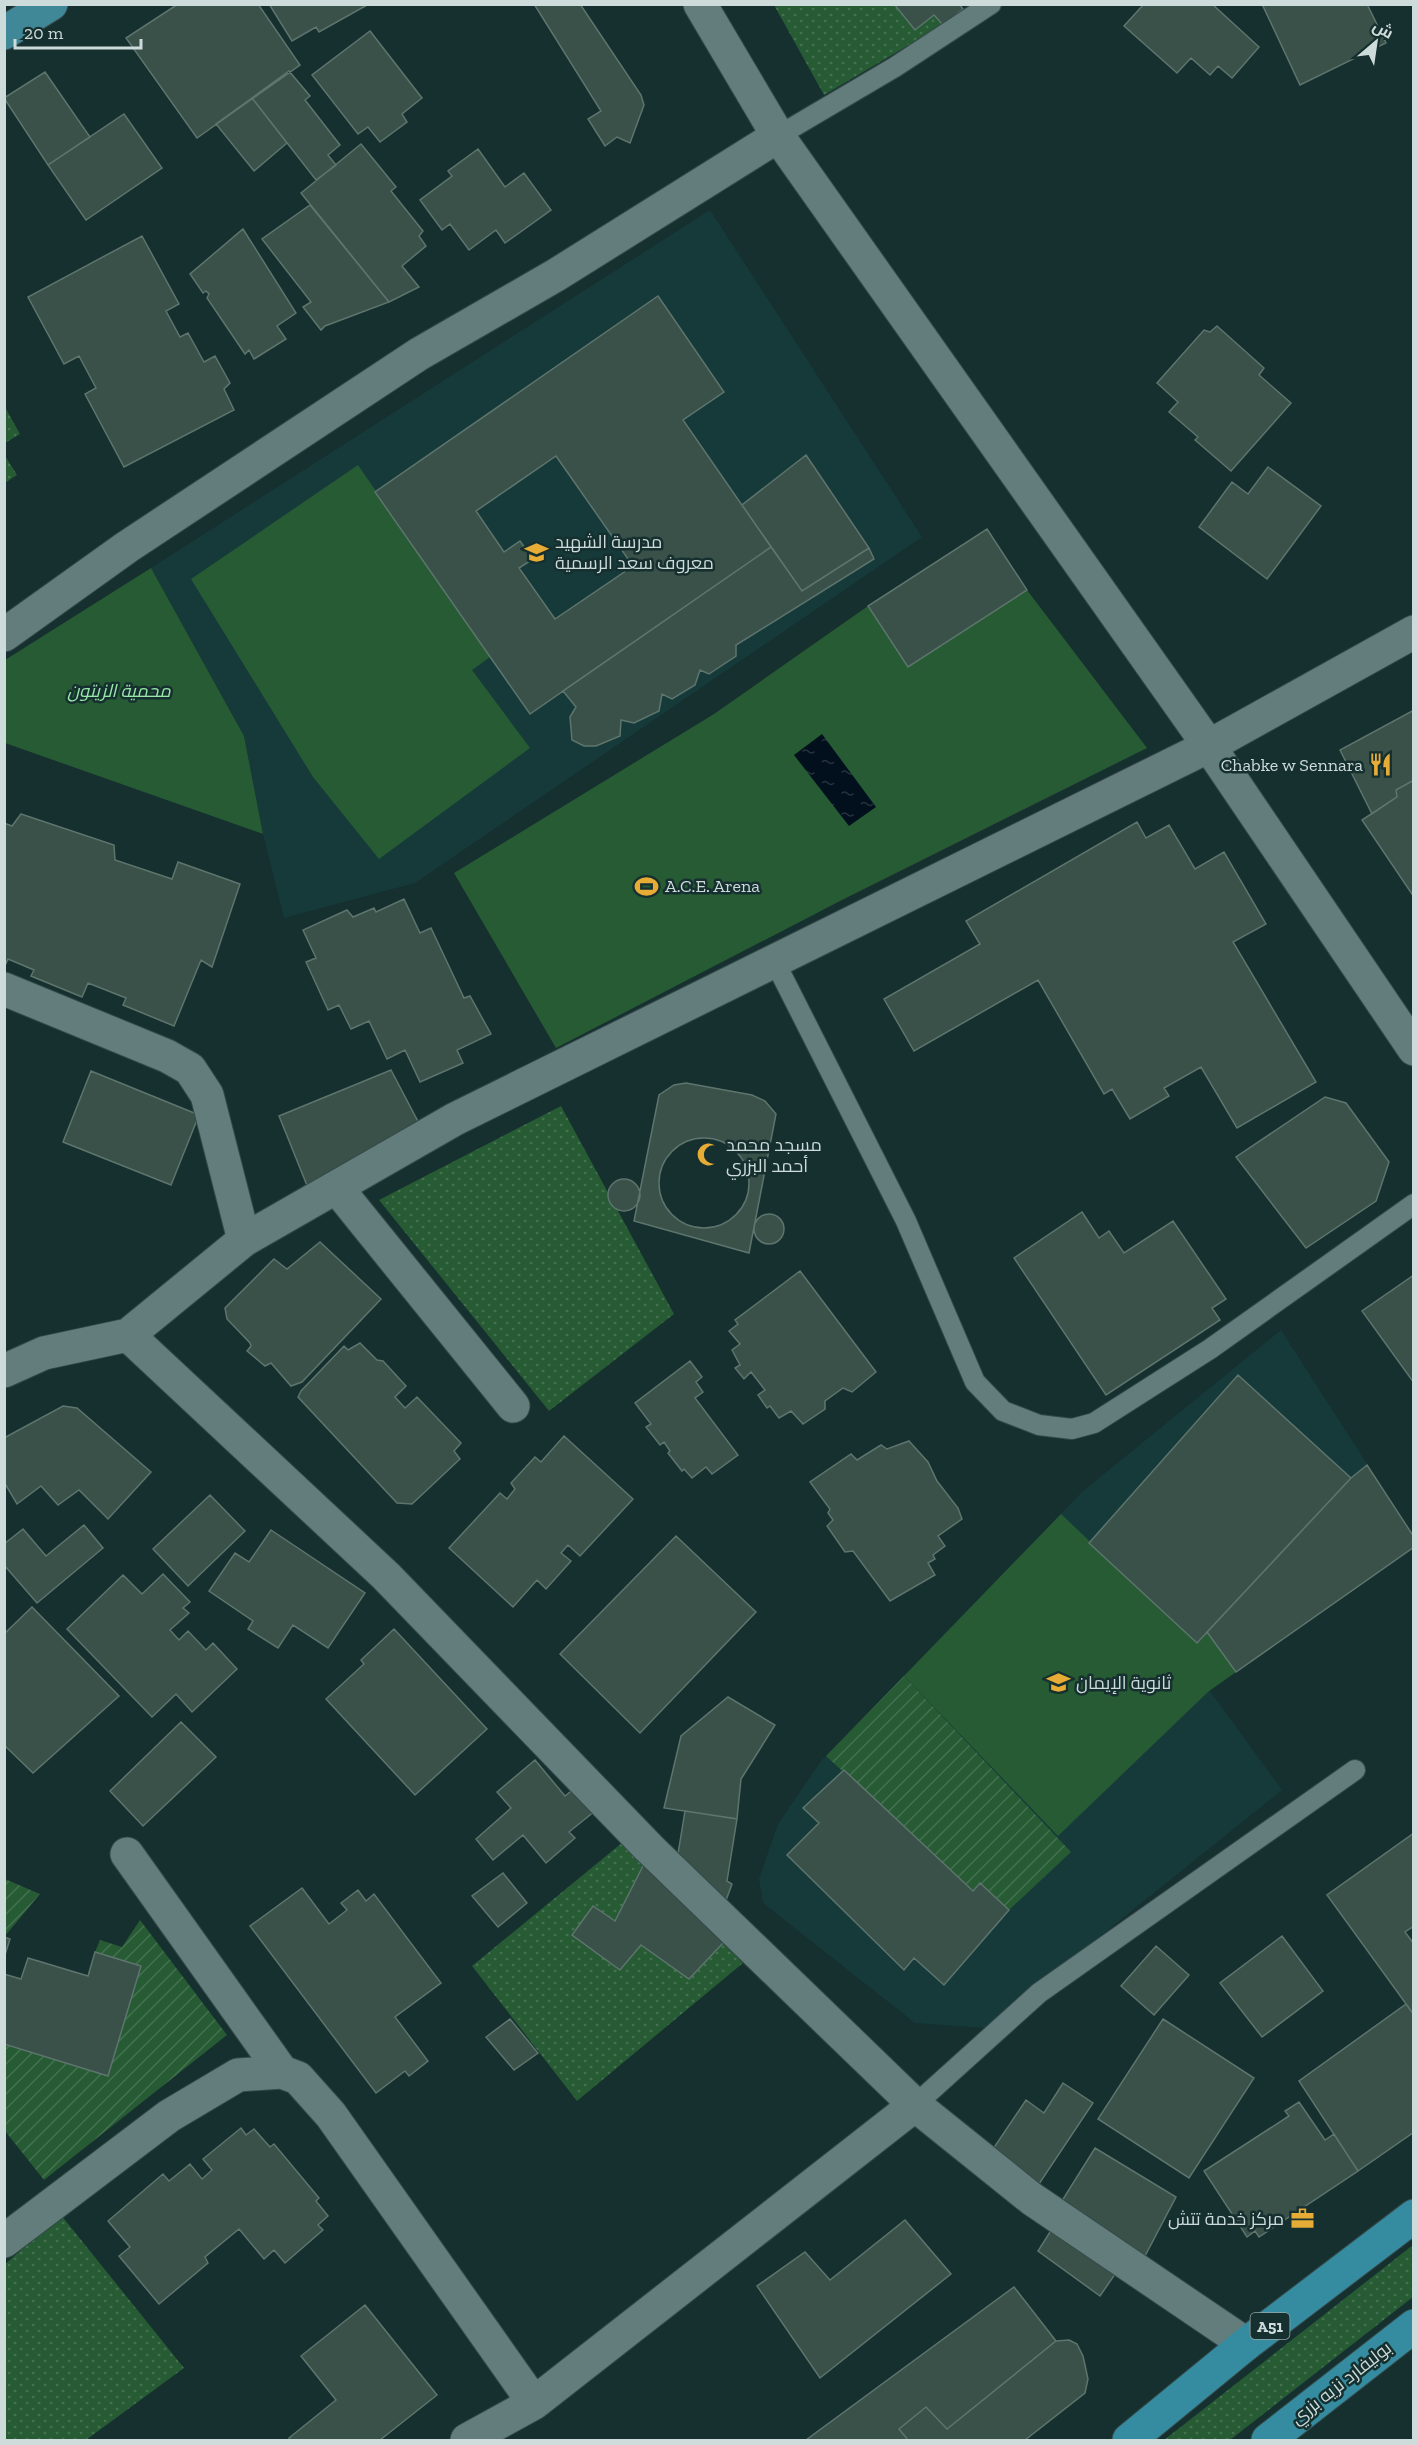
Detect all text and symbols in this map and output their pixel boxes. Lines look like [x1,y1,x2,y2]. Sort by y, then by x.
scale bar [15,12,141,50]
north arrow [1346,12,1406,72]
text: ش [1369,16,1397,43]
text: 20 m [24,22,64,44]
place label: مدرسة الشهيد معروف سعد الرسمية [555,531,714,574]
school or university icon: مدرسة الشهيد معروف سعد الرسمية [524,539,550,565]
park label: محمية الزيتون [67,680,171,702]
restaurant icon: Chabke w Sennara [1368,752,1394,778]
place label: Chabke w Sennara [1221,754,1363,776]
sports icon: A.C.E. Arena [634,873,660,899]
place label: A.C.E. Arena [665,875,760,897]
place label: مسجد محمد أحمد البزري [726,1134,822,1180]
mosque icon: مسجد محمد أحمد البزري [695,1142,721,1168]
school or university icon: ثانوية الإيمان [1045,1670,1071,1696]
place label: ثانوية الإيمان [1076,1672,1172,1694]
office icon: مركز خدمة تتش [1289,2206,1315,2232]
place label: مركز خدمة تتش [1168,2208,1284,2230]
road number: A51 [1250,2313,1290,2339]
street label: بوليفارد نزيه بزري [1286,2337,1398,2432]

